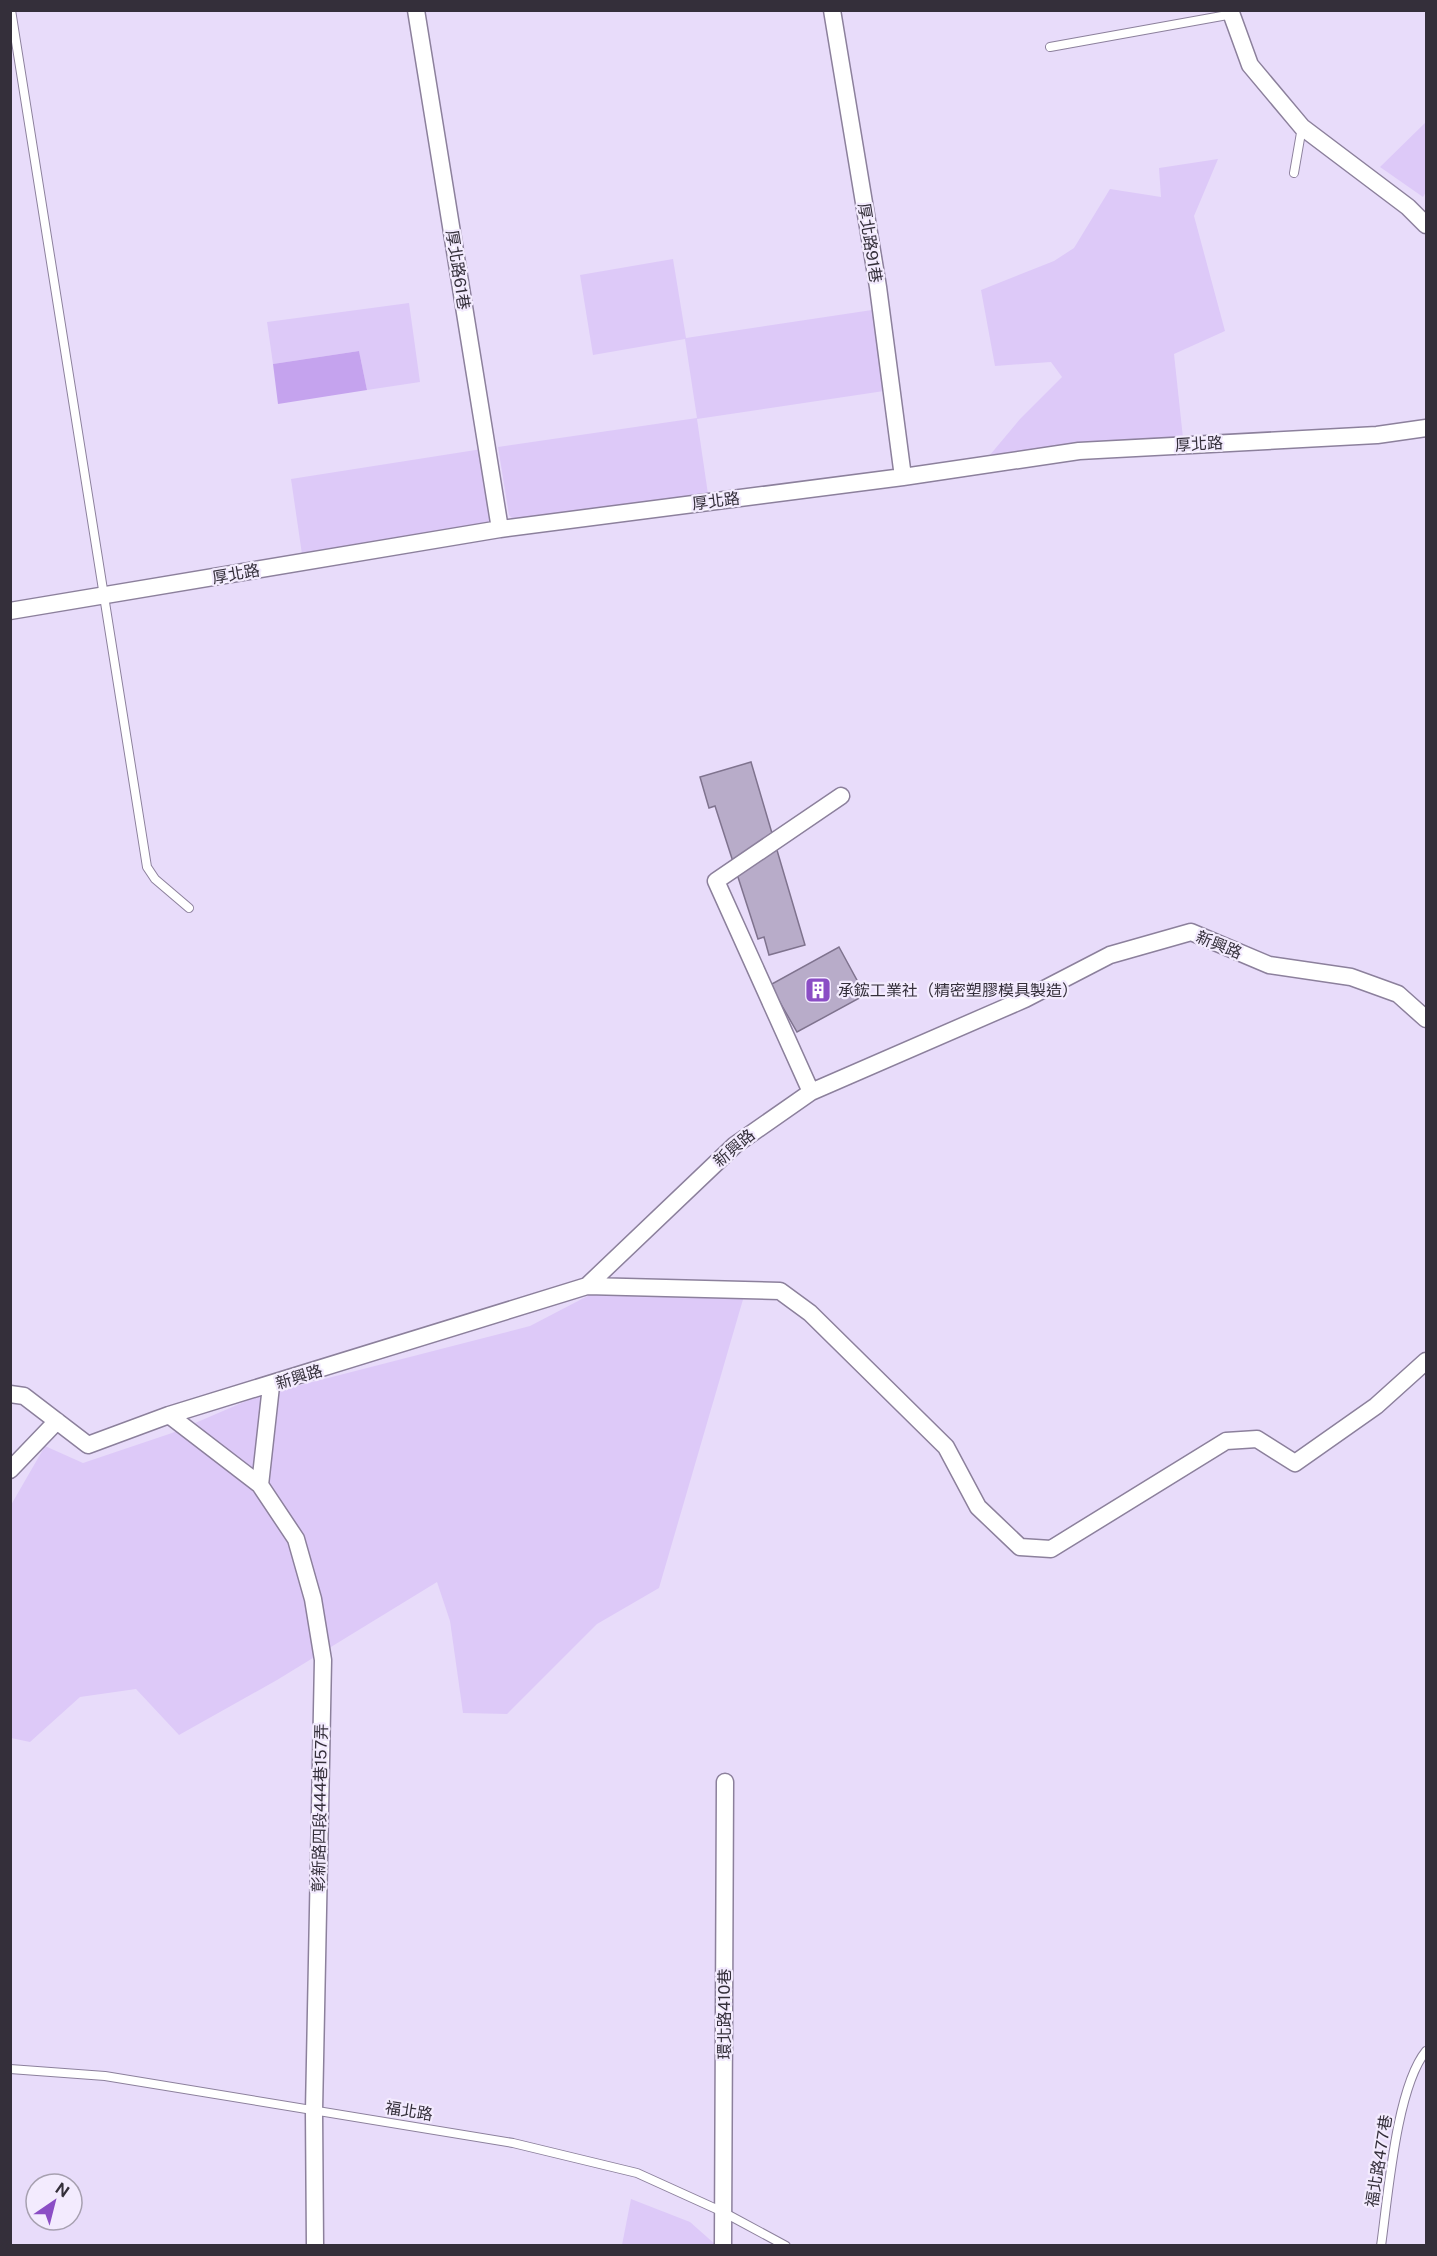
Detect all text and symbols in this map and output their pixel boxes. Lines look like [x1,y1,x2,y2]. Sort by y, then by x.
street label: 厚北路91巷 [854,202,886,284]
street label: 厚北路61巷 [442,229,474,311]
street label: 厚北路 [1175,433,1223,455]
street label: 厚北路 [691,489,741,513]
street label: 厚北路 [211,560,261,588]
street label: 新興路 [1193,927,1245,963]
building icon: 承鋐工業社（精密塑膠模具製造） [803,975,833,1005]
place label: 承鋐工業社（精密塑膠模具製造） [838,981,1078,1000]
street label: 新興路 [710,1125,758,1171]
street label: 新興路 [273,1361,325,1393]
street label: 彰新路四段444巷157弄 [309,1724,331,1892]
street label: 環北路410巷 [715,1969,734,2059]
street label: 福北路 [384,2098,434,2124]
street label: 福北路477巷 [1362,2113,1396,2209]
north arrow [24,2172,84,2232]
text: N [52,2179,73,2201]

